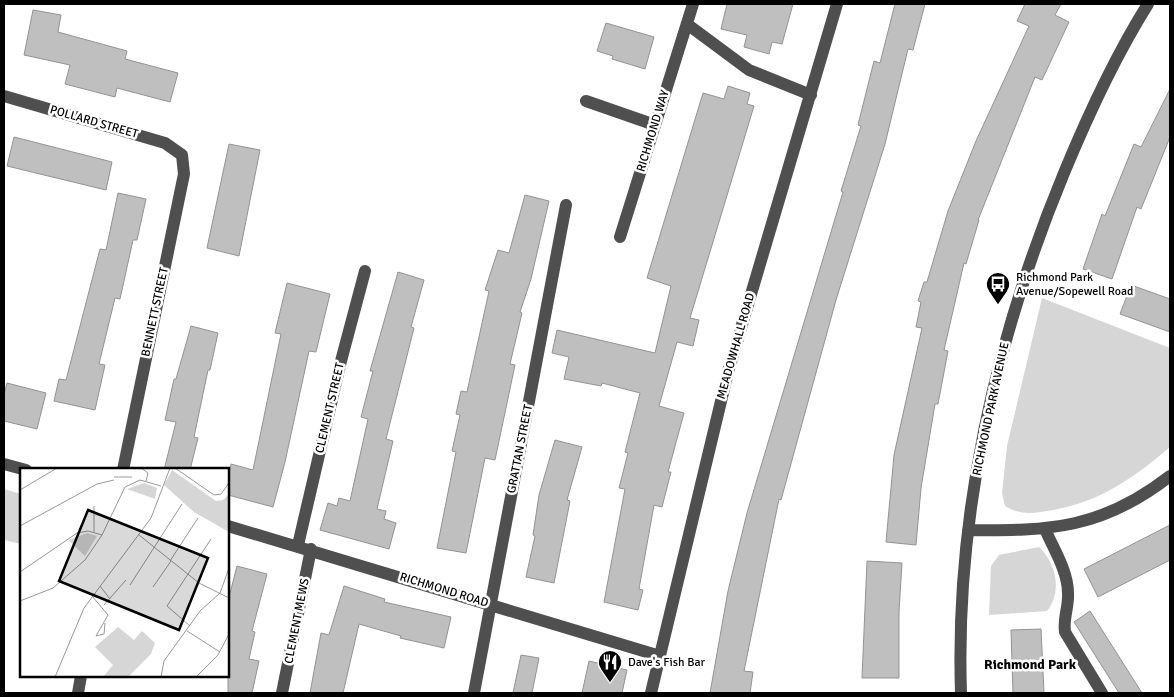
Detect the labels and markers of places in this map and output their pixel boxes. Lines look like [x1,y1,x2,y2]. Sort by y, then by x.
place label: Richmond Park Avenue/Sopewell Road [1016,270,1133,299]
bus stop icon: Richmond Park Avenue/Sopewell Road [985,271,1011,305]
restaurant icon: Dave's Fish Bar [597,649,623,683]
place label: Dave's Fish Bar [628,655,706,670]

